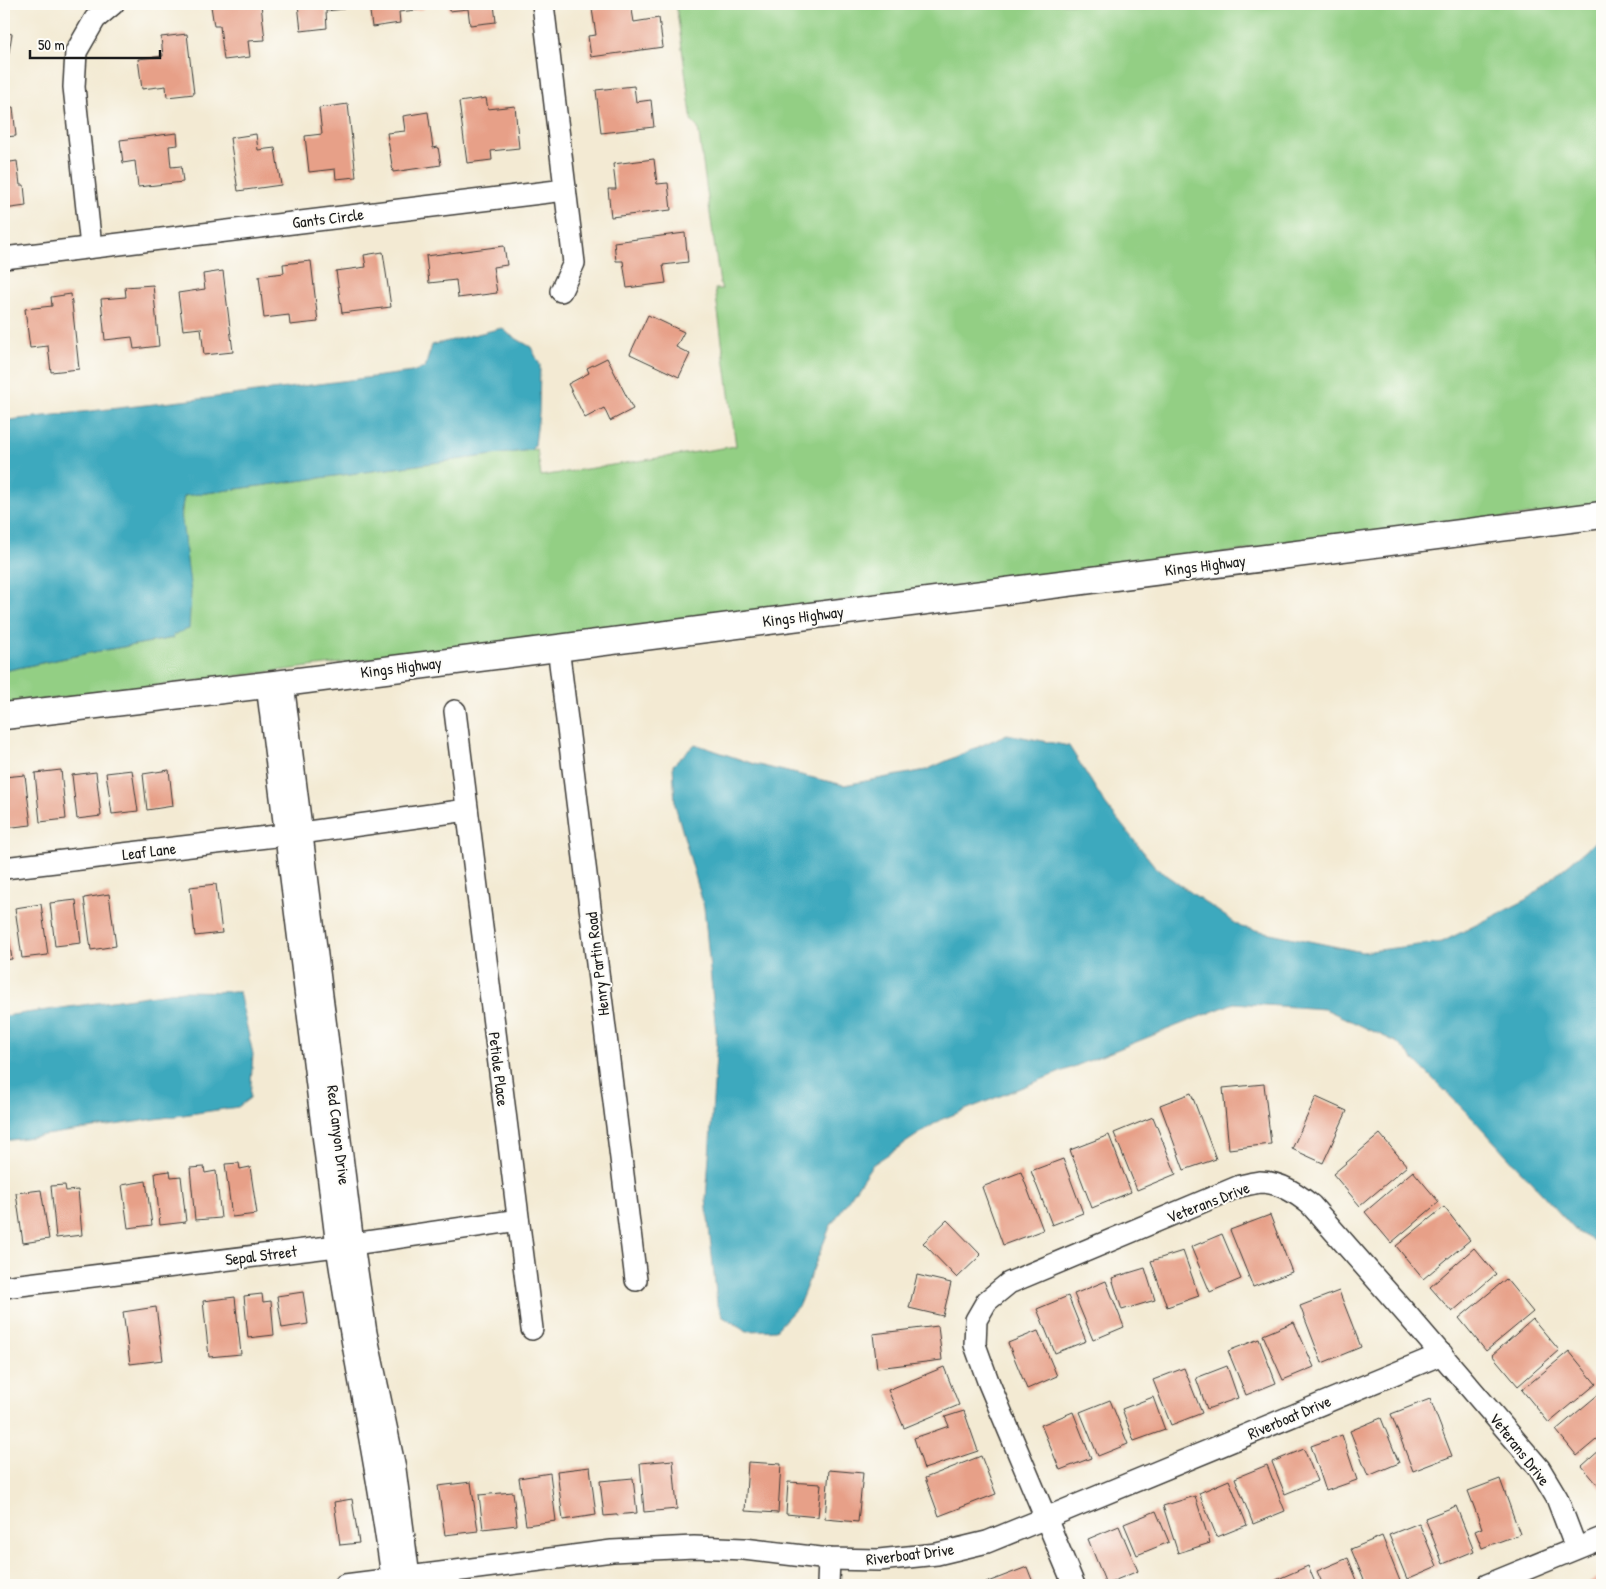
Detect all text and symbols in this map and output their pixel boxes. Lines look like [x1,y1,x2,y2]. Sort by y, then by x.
scale bar [30,28,160,60]
text: 50 m [38,34,65,55]
street label: Gants Circle [291,203,366,233]
street label: Kings Highway [1163,549,1247,581]
street label: Kings Highway [761,600,845,632]
street label: Kings Highway [359,651,443,683]
street label: Leaf Lane [121,837,178,865]
street label: Henry Partin Road [580,911,614,1017]
street label: Petiole Place [484,1031,515,1108]
street label: Red Canyon Drive [322,1084,356,1187]
street label: Veterans Drive [1164,1176,1253,1228]
street label: Sepal Street [224,1240,299,1270]
street label: Riverboat Drive [1244,1389,1335,1444]
street label: Veterans Drive [1485,1408,1556,1490]
street label: Riverboat Drive [865,1538,956,1570]

